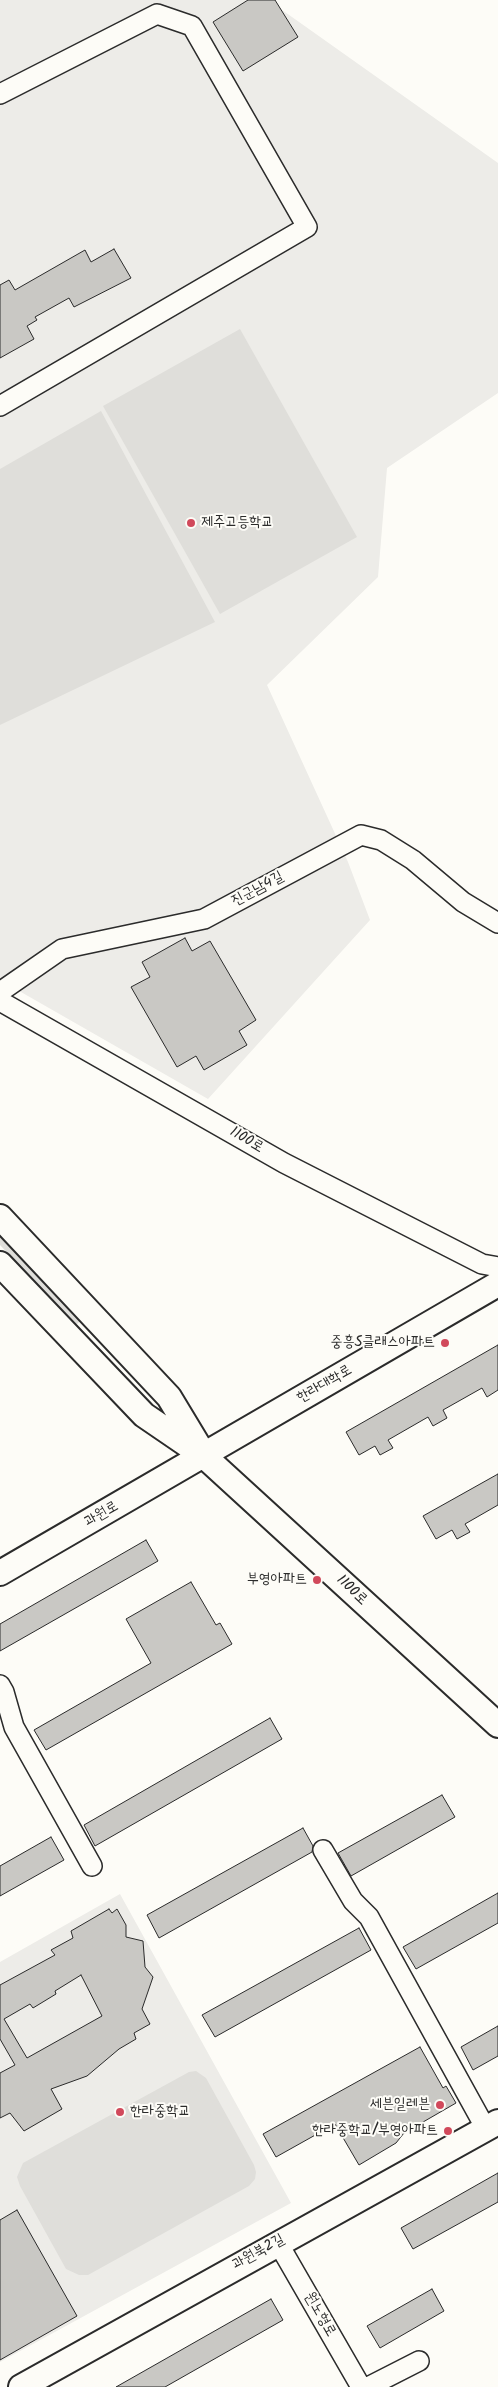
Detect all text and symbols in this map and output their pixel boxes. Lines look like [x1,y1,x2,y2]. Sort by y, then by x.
place label: 제주고등학교 [201,514,273,532]
marker: 제주고등학교 [185,517,197,529]
street label: 진군남4길 [229,869,287,911]
street label: 1100로 [226,1124,266,1158]
place label: 중흥S클래스아파트 [330,1334,435,1352]
marker: 중흥S클래스아파트 [439,1337,451,1349]
street label: 한라대학로 [294,1362,356,1408]
street label: 과원로 [82,1498,122,1532]
place label: 부영아파트 [247,1571,307,1589]
street label: 1100로 [332,1572,370,1610]
marker: 부영아파트 [311,1574,323,1586]
place label: 세븐일레븐 [370,2096,430,2114]
marker: 세븐일레븐 [434,2099,446,2111]
place label: 한라중학교 [130,2103,190,2121]
marker: 한라중학교 [114,2106,126,2118]
place label: 한라중학교/부영아파트 [312,2122,438,2140]
marker: 한라중학교/부영아파트 [442,2125,454,2137]
street label: 과원북2길 [230,2231,288,2275]
street label: 원노형로 [299,2290,339,2340]

